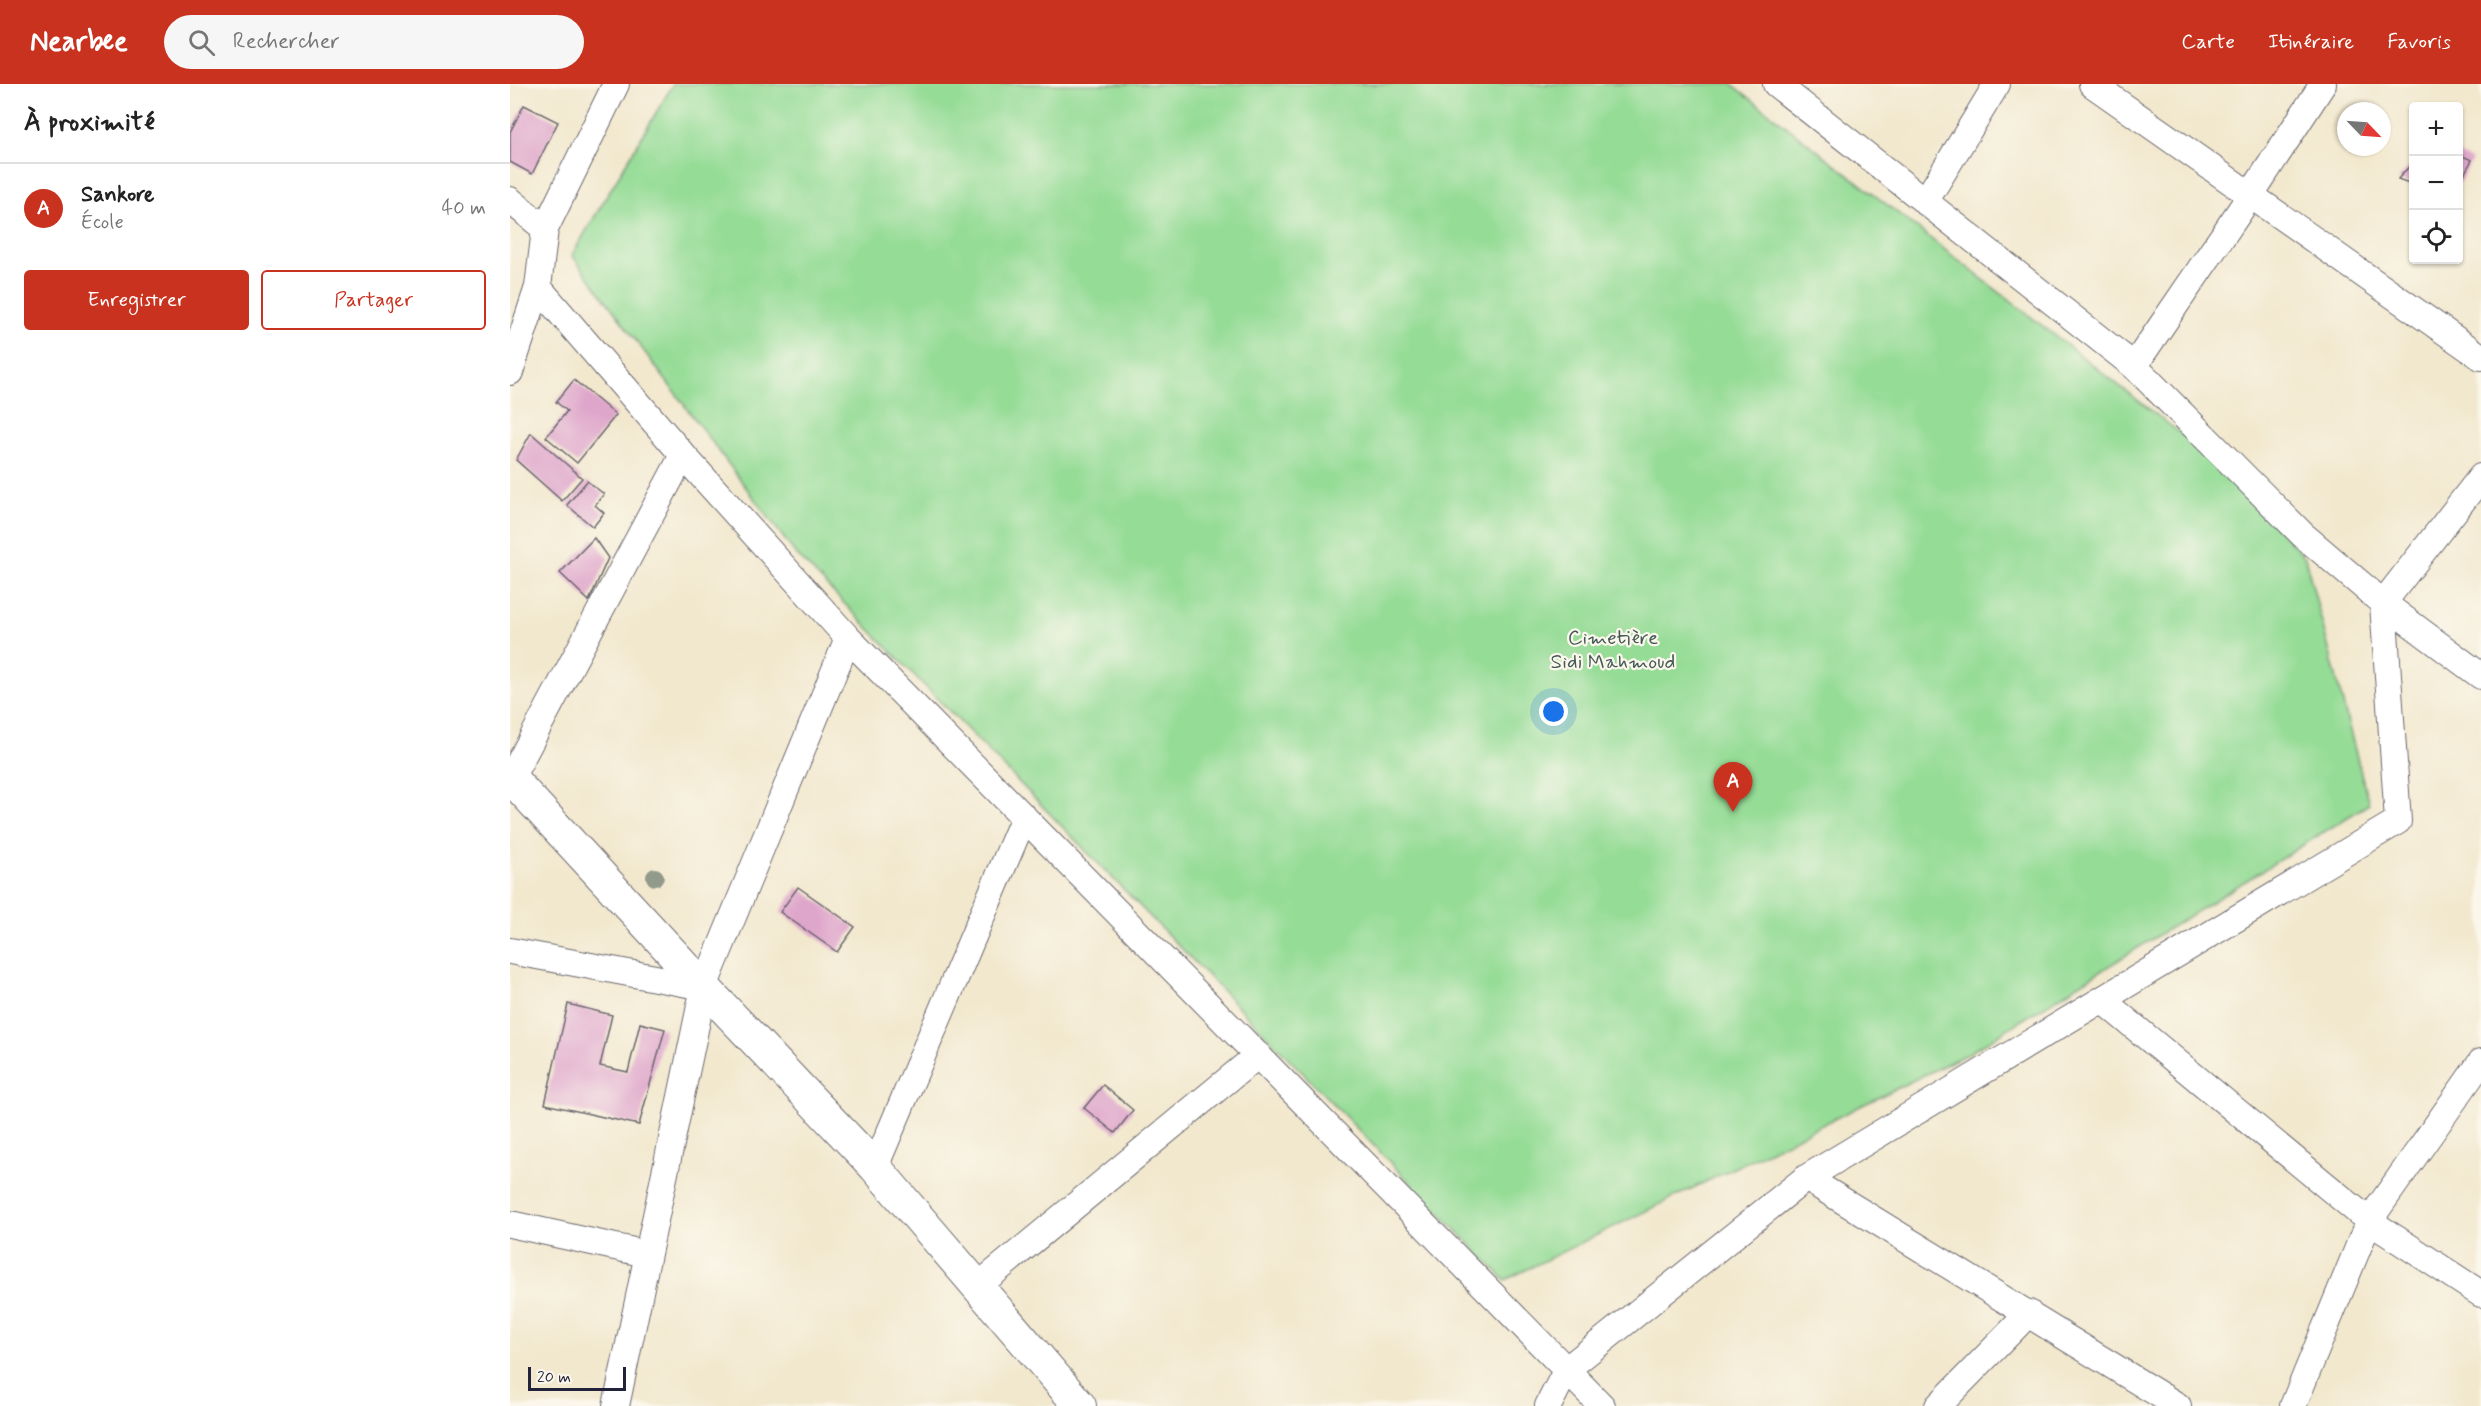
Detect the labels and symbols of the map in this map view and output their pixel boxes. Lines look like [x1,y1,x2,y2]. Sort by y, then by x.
north arrow [2337,102,2391,156]
park label: Cimetière Sidi Mahmoud [1551,624,1675,676]
your location [1539,697,1568,726]
pin: A [1714,762,1752,812]
scale bar [528,1364,626,1392]

